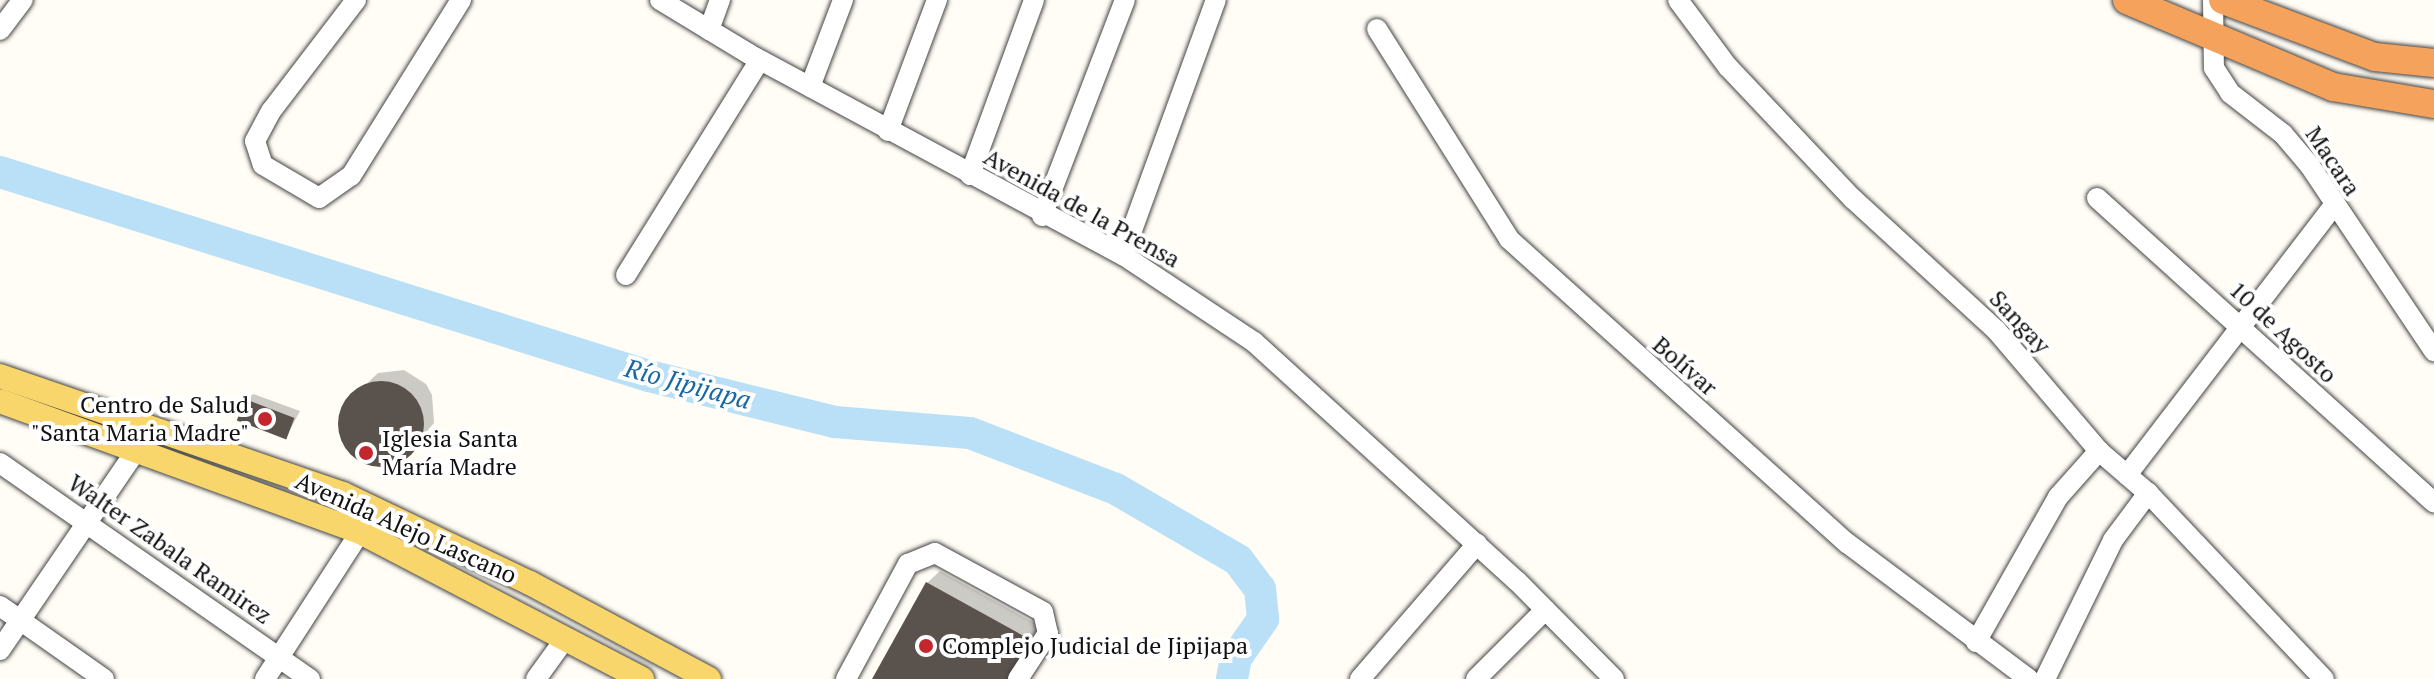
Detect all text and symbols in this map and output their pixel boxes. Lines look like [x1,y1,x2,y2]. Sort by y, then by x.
street label: Macara [2299,121,2367,201]
street label: Avenida de la Prensa [979,142,1185,274]
street label: 10 de Agosto [2223,275,2343,389]
street label: Sangay [1984,284,2056,360]
street label: Bolívar [1647,330,1723,402]
water label: Río Jipijapa [622,352,754,416]
place label: Centro de Salud "Santa Maria Madre" [31,391,249,447]
marker: Centro de Salud "Santa Maria Madre" [256,410,274,428]
place label: Iglesia Santa María Madre [382,425,518,481]
marker: Iglesia Santa María Madre [357,444,375,462]
street label: Avenida Alejo Lascano [291,466,521,590]
street label: Walter Zabala Ramirez [63,468,277,630]
place label: Complejo Judicial de Jipijapa [942,632,1248,660]
marker: Complejo Judicial de Jipijapa [917,637,935,655]

